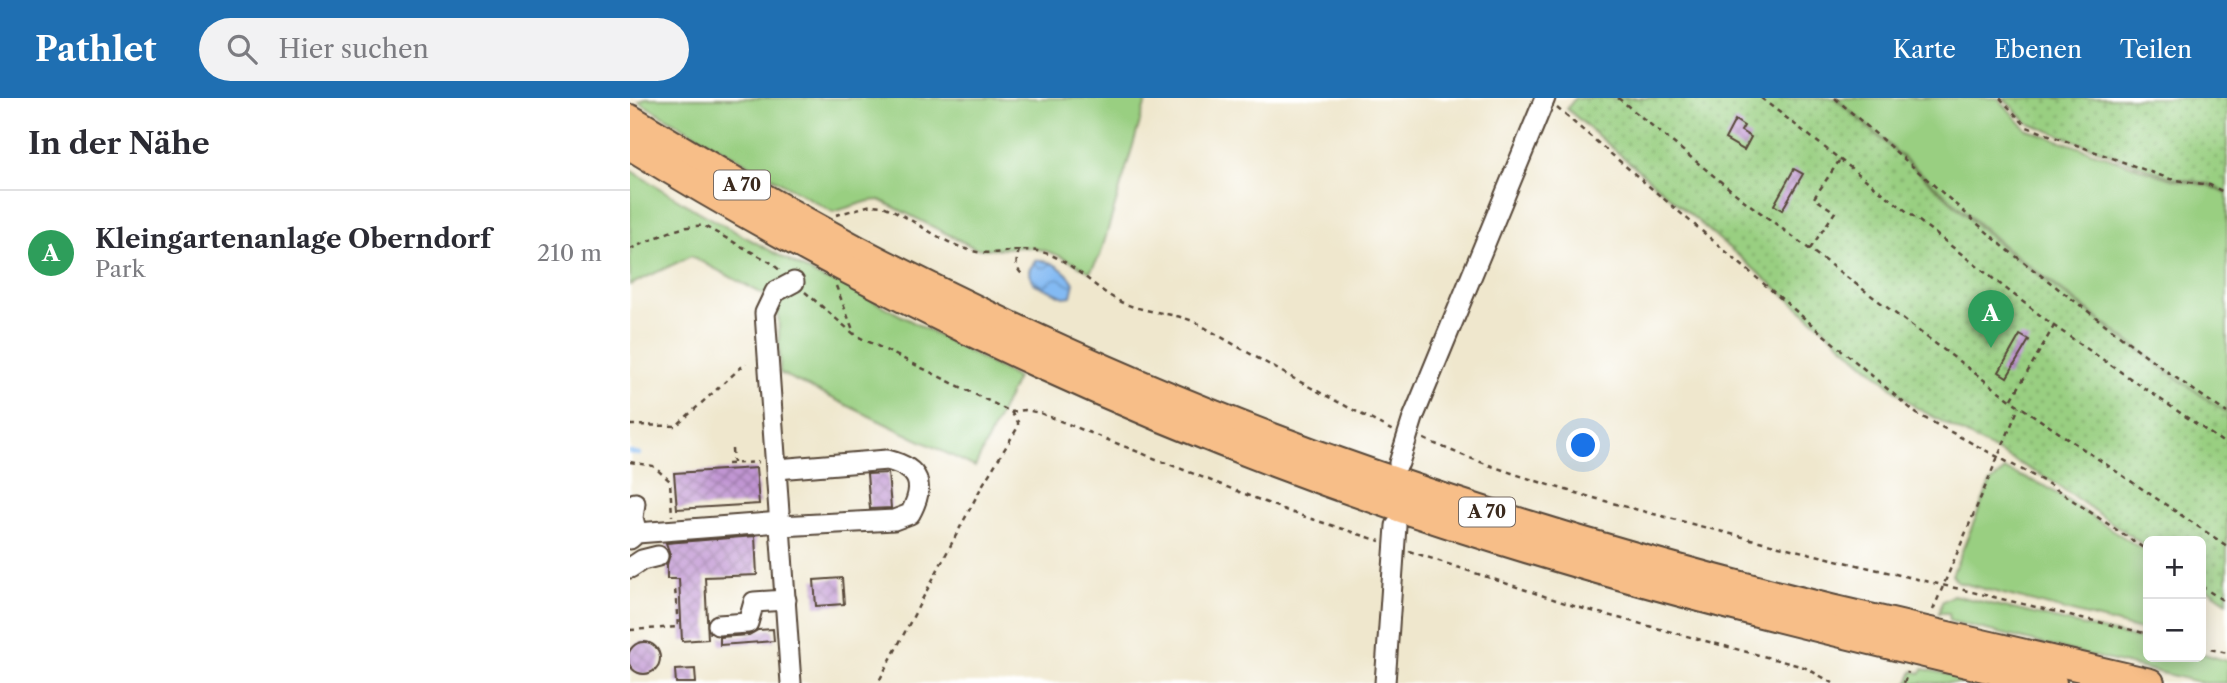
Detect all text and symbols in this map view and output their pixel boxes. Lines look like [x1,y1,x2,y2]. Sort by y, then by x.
search box [199,18,689,81]
text: Pathlet [35,29,157,70]
icon: search [223,30,261,68]
text: Hier suchen [279,33,429,65]
text: Karte [1893,35,1956,64]
text: Ebenen [1994,35,2082,64]
text: Teilen [2120,35,2192,64]
text: In der Nähe [28,125,210,162]
road number: A 70 [714,170,770,200]
text: Kleingartenanlage Oberndorf [95,223,491,255]
text: A [42,239,60,267]
text: 210 m [537,239,602,267]
text: Park [95,255,145,283]
pin: A [1968,290,2014,348]
your location [1566,428,1600,462]
road number: A 70 [1459,498,1515,526]
map controls [2143,536,2206,662]
button: + [2143,536,2206,599]
button: − [2143,599,2206,662]

